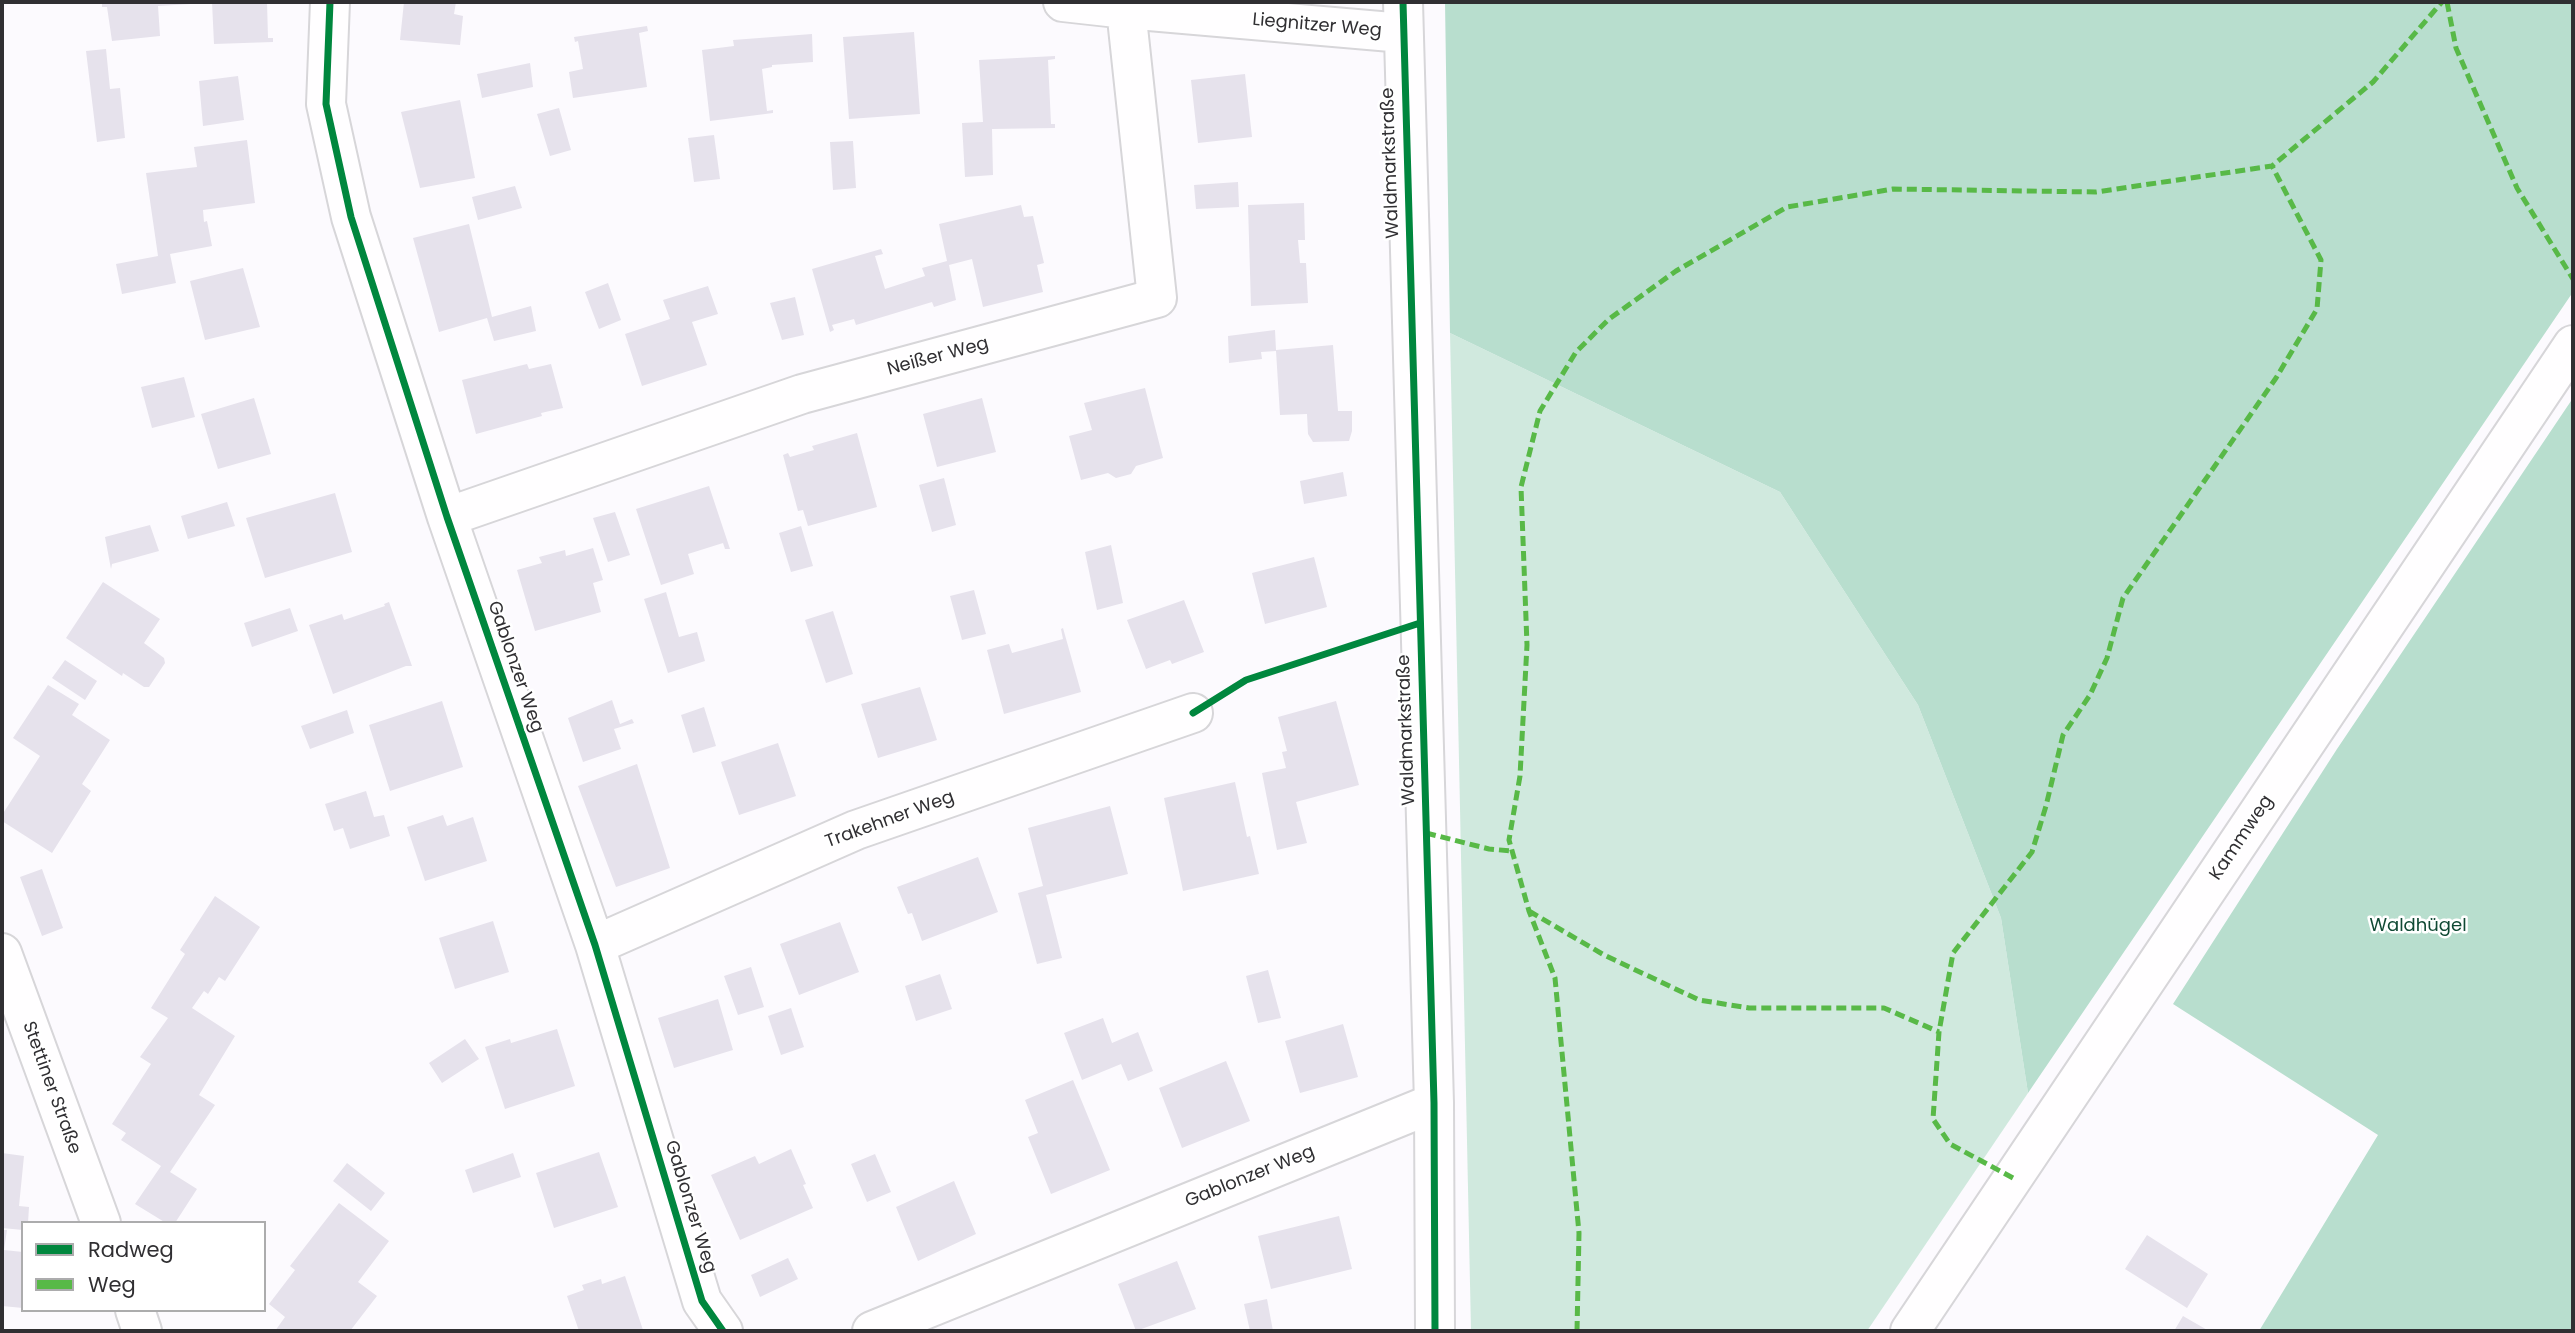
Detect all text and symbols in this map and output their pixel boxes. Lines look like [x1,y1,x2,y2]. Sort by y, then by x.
street label: Liegnitzer Weg [1251,10,1383,42]
street label: Waldmarkstraße [1378,87,1404,239]
street label: Neißer Weg [885,333,991,381]
street label: Gablonzer Weg [482,598,548,736]
street label: Waldmarkstraße [1394,654,1420,806]
street label: Trakehner Weg [823,787,957,853]
street label: Kammweg [2206,791,2278,885]
park label: Waldhügel [2369,915,2467,937]
street label: Stettiner Straße [17,1019,85,1157]
street label: Gablonzer Weg [660,1138,720,1276]
street label: Gablonzer Weg [1182,1141,1318,1213]
legend [21,1221,266,1312]
text: Radweg [88,1235,174,1264]
text: Weg [88,1270,136,1299]

